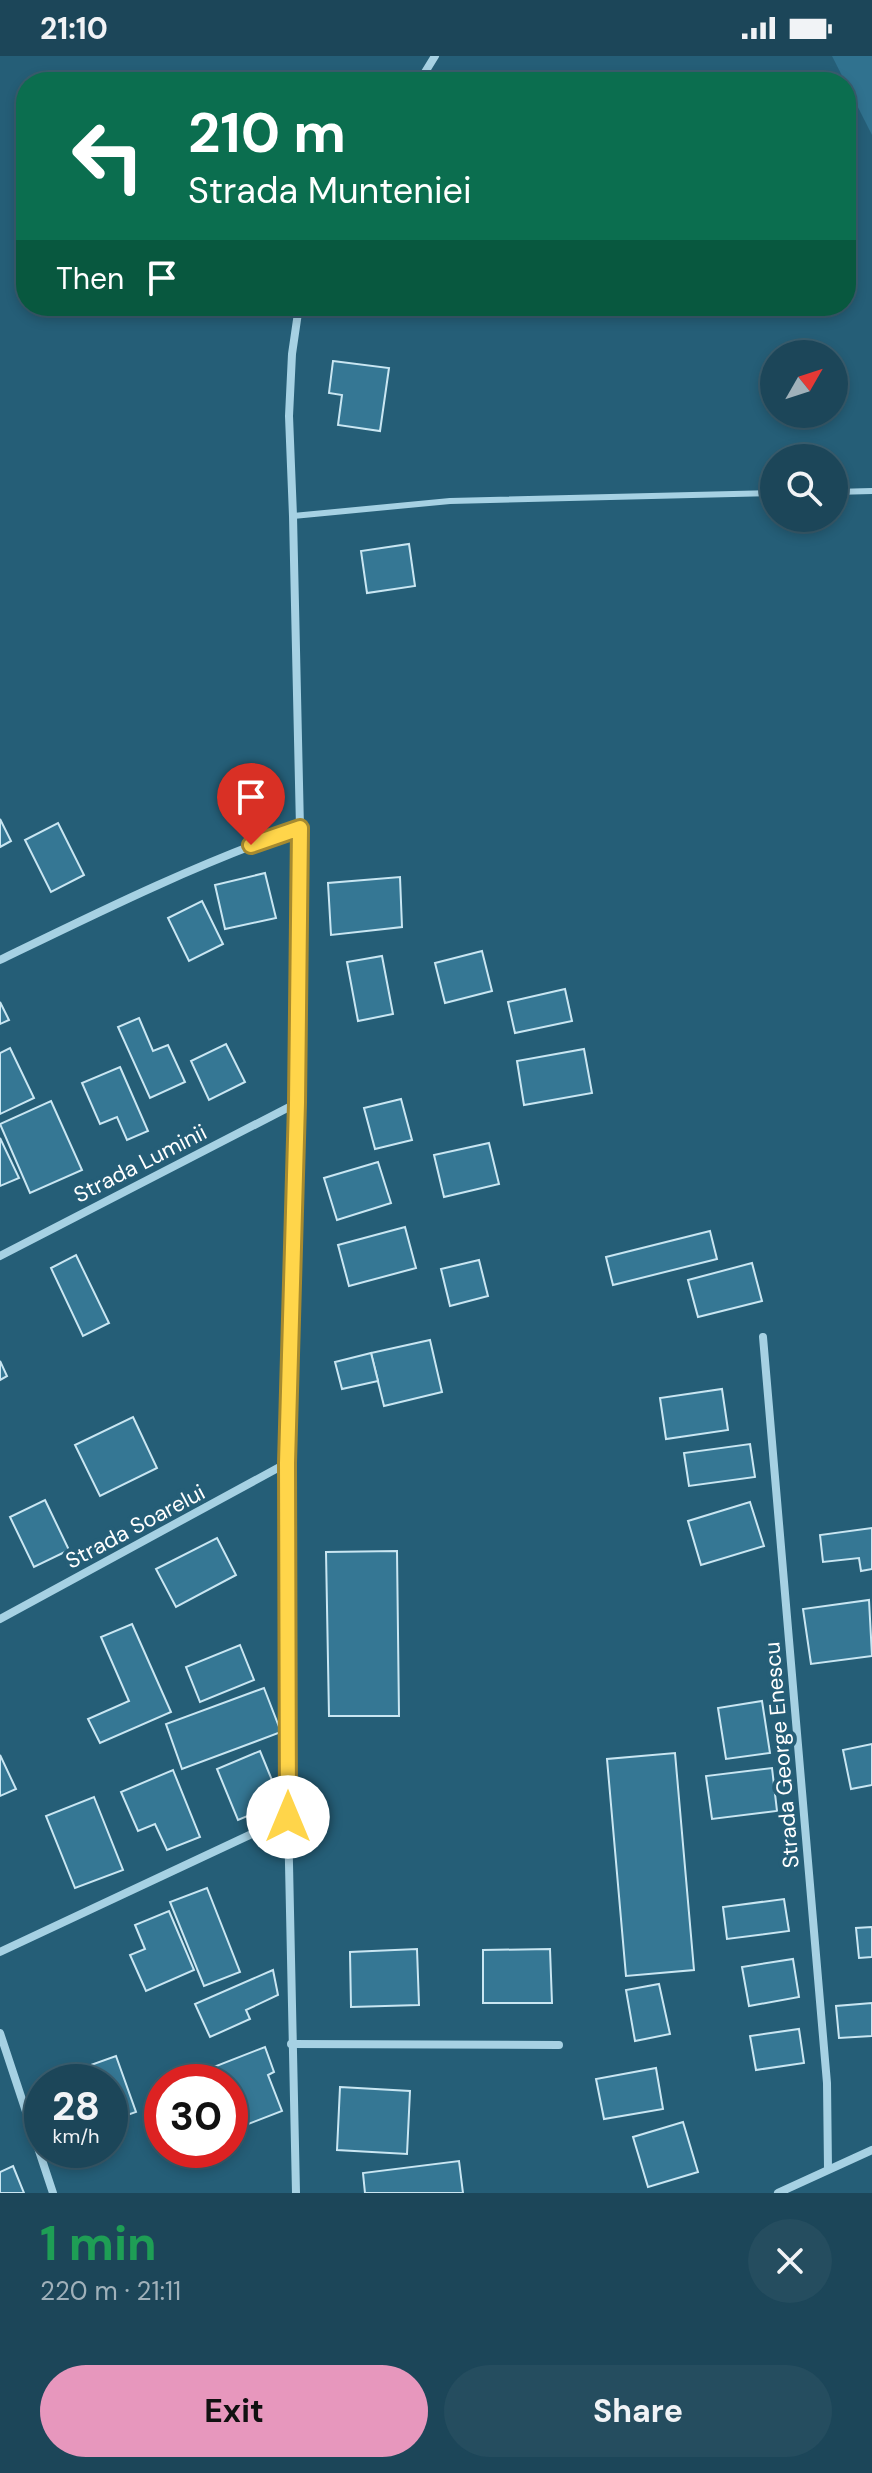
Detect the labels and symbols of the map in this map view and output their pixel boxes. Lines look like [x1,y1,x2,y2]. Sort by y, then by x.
north arrow [760,340,848,428]
pin [217,763,285,845]
street label: Strada Luminii [69,1118,212,1209]
street label: Strada Soarelui [60,1478,210,1575]
street label: Strada George Enescu [757,1641,806,1869]
position arrow [246,1775,330,1859]
speed limit sign: 30 [144,2064,248,2168]

